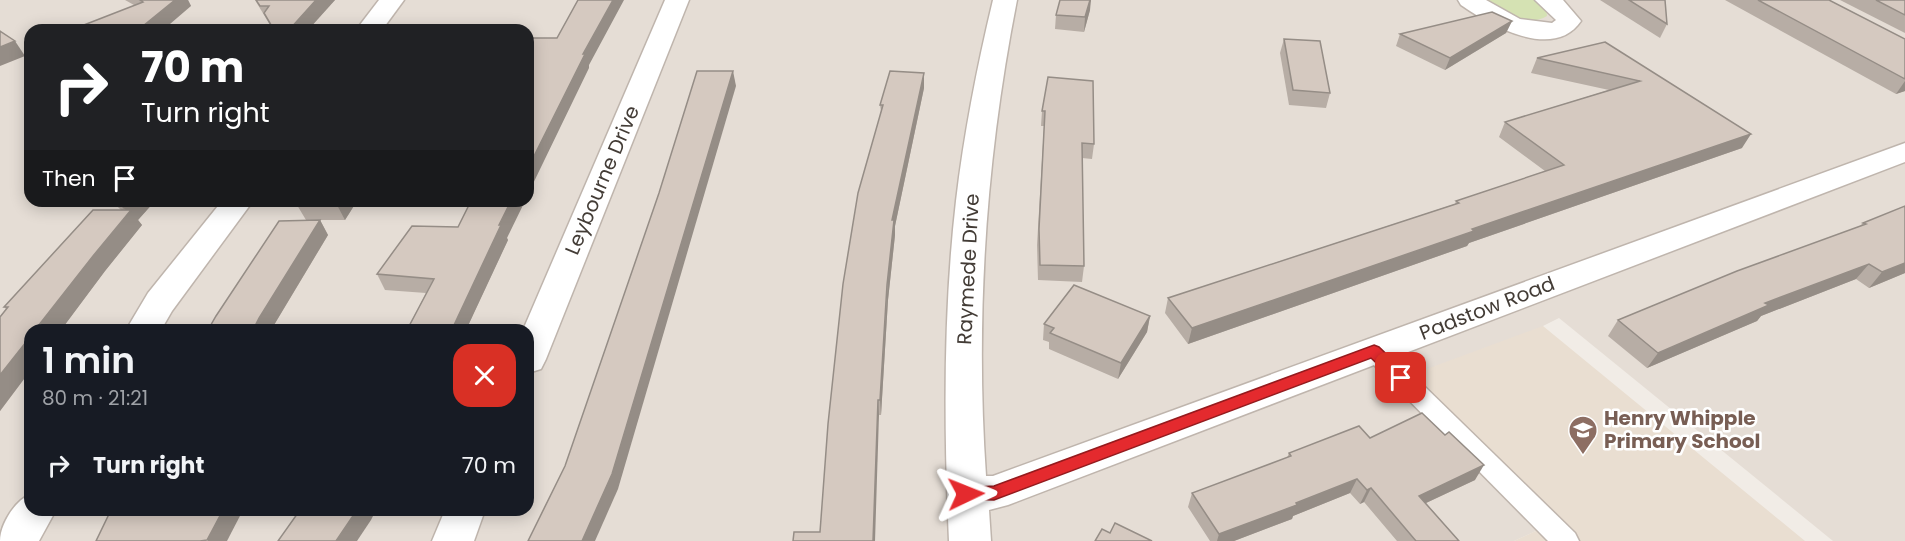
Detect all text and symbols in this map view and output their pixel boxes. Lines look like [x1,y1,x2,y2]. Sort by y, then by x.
text: 70 m [141,38,244,97]
icon: right [42,48,120,126]
text: Turn right [141,94,270,131]
street label: Leybourne Drive [558,101,646,259]
icon: arrive [108,162,141,195]
text: Then [42,163,96,194]
street label: Raymede Drive [950,193,986,345]
street label: Padstow Road [1415,269,1559,347]
text: 1 min [42,335,135,386]
button: close [453,344,516,407]
pin [1375,352,1426,403]
icon: arrive [1384,361,1417,394]
text: 80 m · 21:21 [42,384,148,412]
place label: Henry Whipple Primary School [1604,404,1760,455]
school or university icon: Henry Whipple Primary School [1567,414,1599,456]
icon: right [42,449,75,482]
text: Turn right [93,450,204,481]
text: 70 m [462,450,516,481]
position arrow [934,462,998,526]

